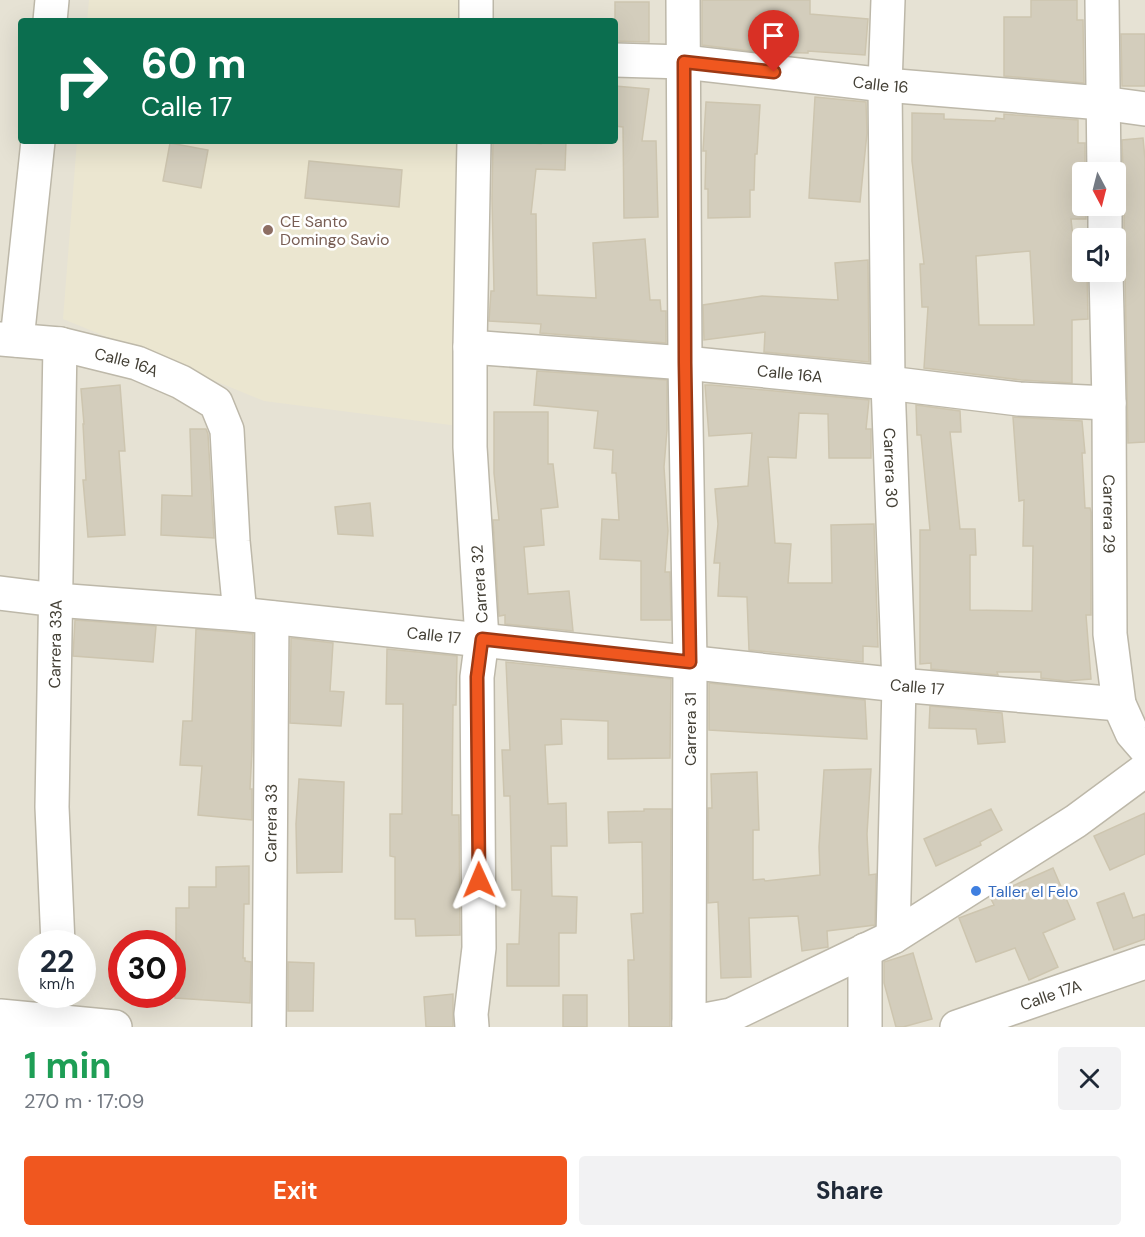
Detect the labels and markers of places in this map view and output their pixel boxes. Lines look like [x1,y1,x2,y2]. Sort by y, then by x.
pin [748,10,799,72]
place label: CE Santo Domingo Savio [280,211,390,250]
marker: CE Santo Domingo Savio [261,223,275,237]
place label: Taller el Felo [988,881,1078,902]
marker: Taller el Felo [969,884,983,898]

